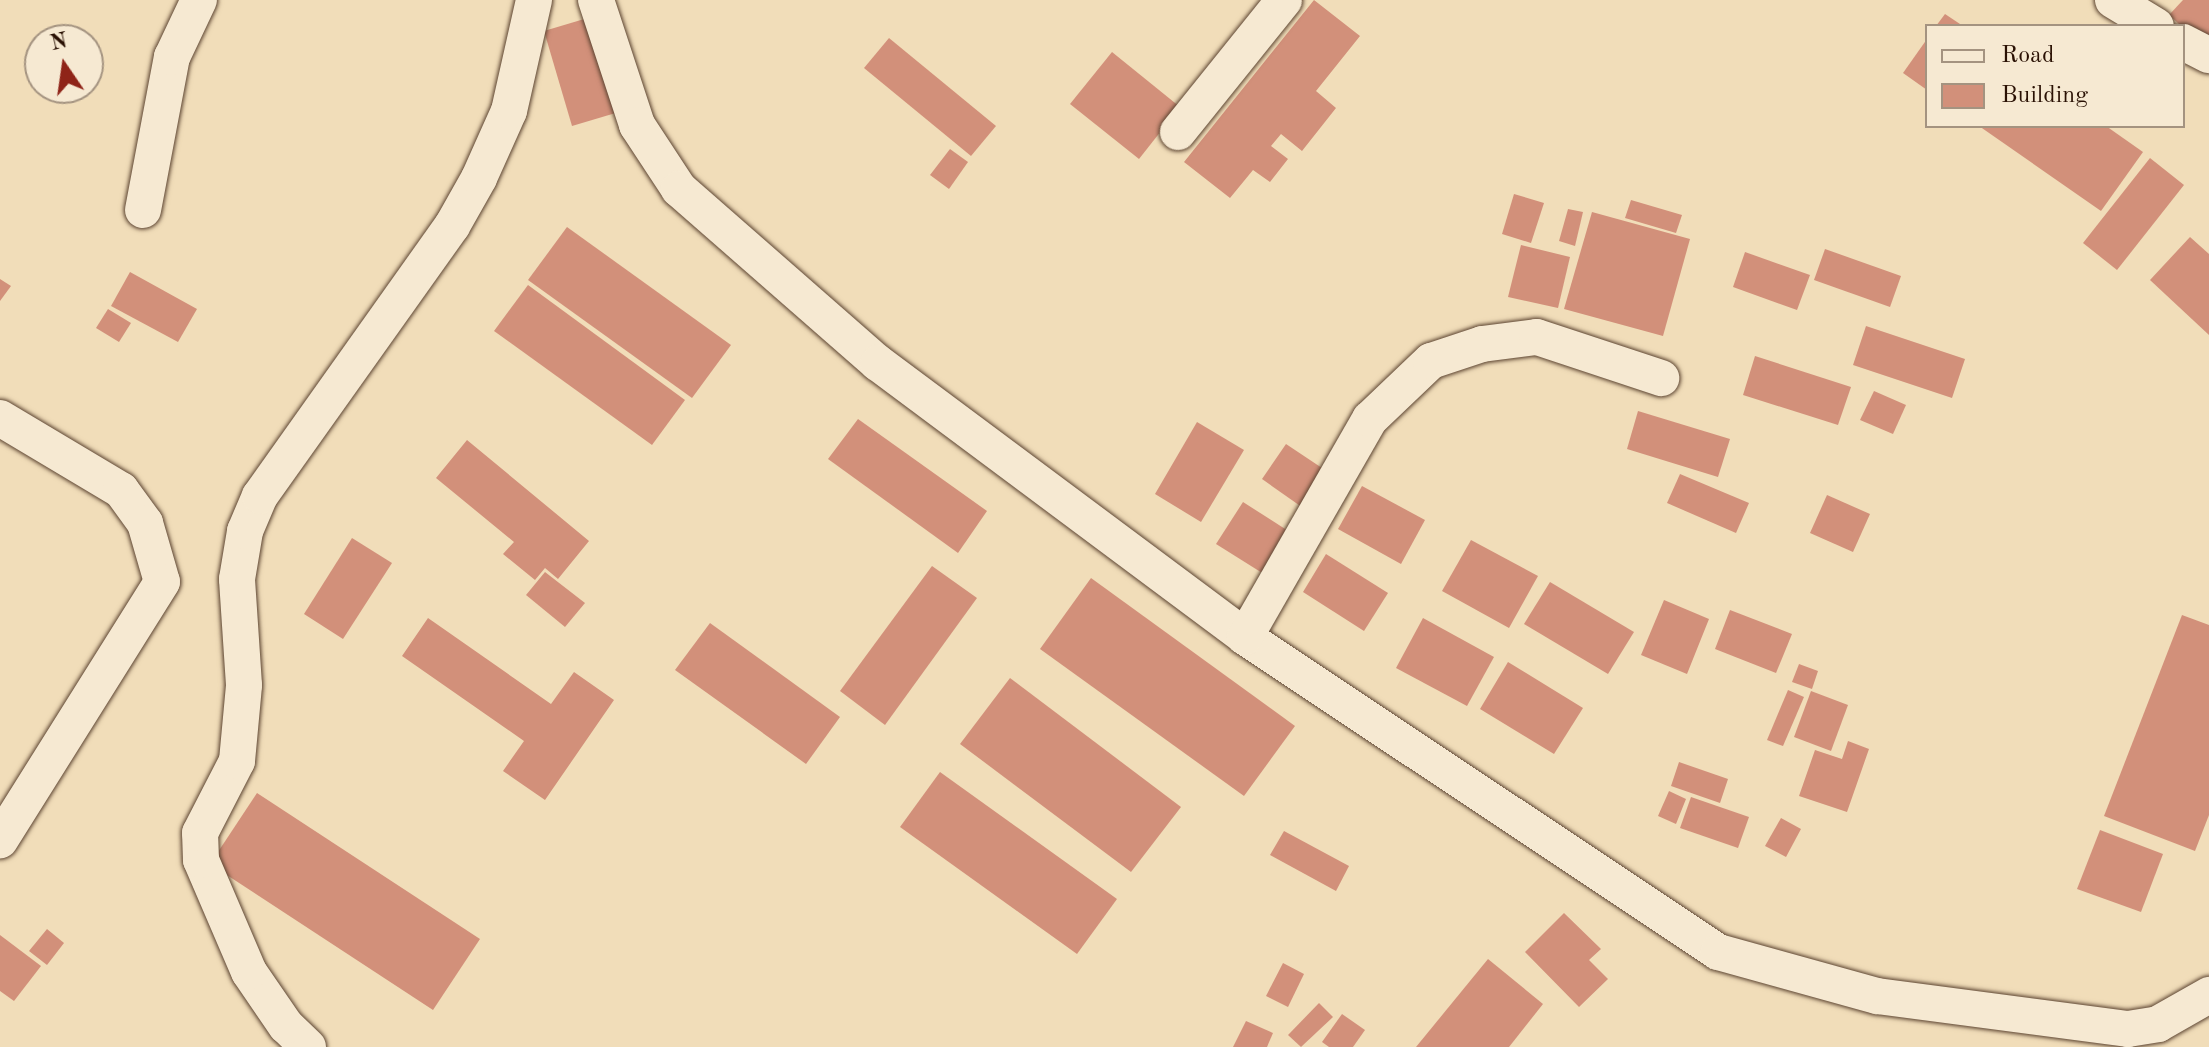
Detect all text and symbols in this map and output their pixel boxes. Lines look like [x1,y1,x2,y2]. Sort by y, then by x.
north arrow [24,24,104,104]
legend [1925,24,2185,128]
text: N [48,30,70,55]
text: Road [2001,44,2054,68]
text: Building [2001,84,2088,108]

